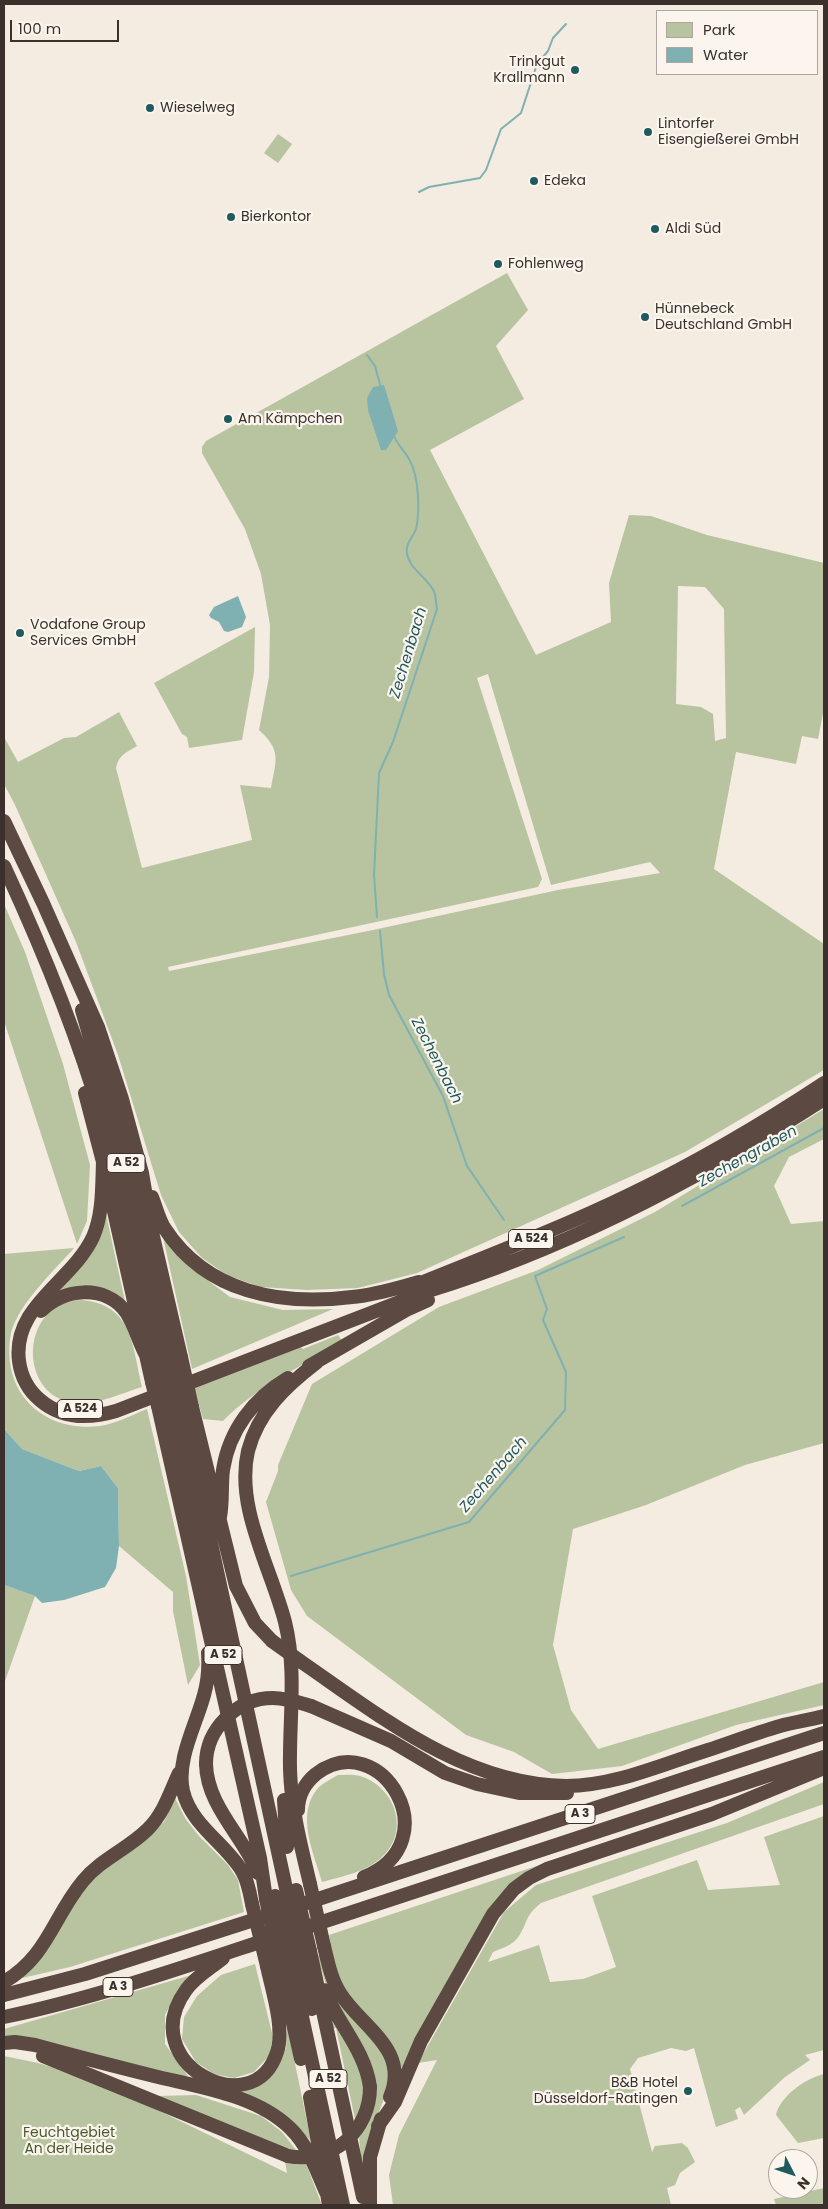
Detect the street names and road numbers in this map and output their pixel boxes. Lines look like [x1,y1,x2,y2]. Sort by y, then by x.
road number: A 52 [107,1154,145,1172]
road number: A 524 [508,1230,554,1248]
road number: A 524 [58,1400,102,1418]
road number: A 52 [204,1646,242,1664]
road number: A 3 [565,1805,595,1824]
road number: A 3 [103,1978,133,1996]
road number: A 52 [309,2070,347,2088]

